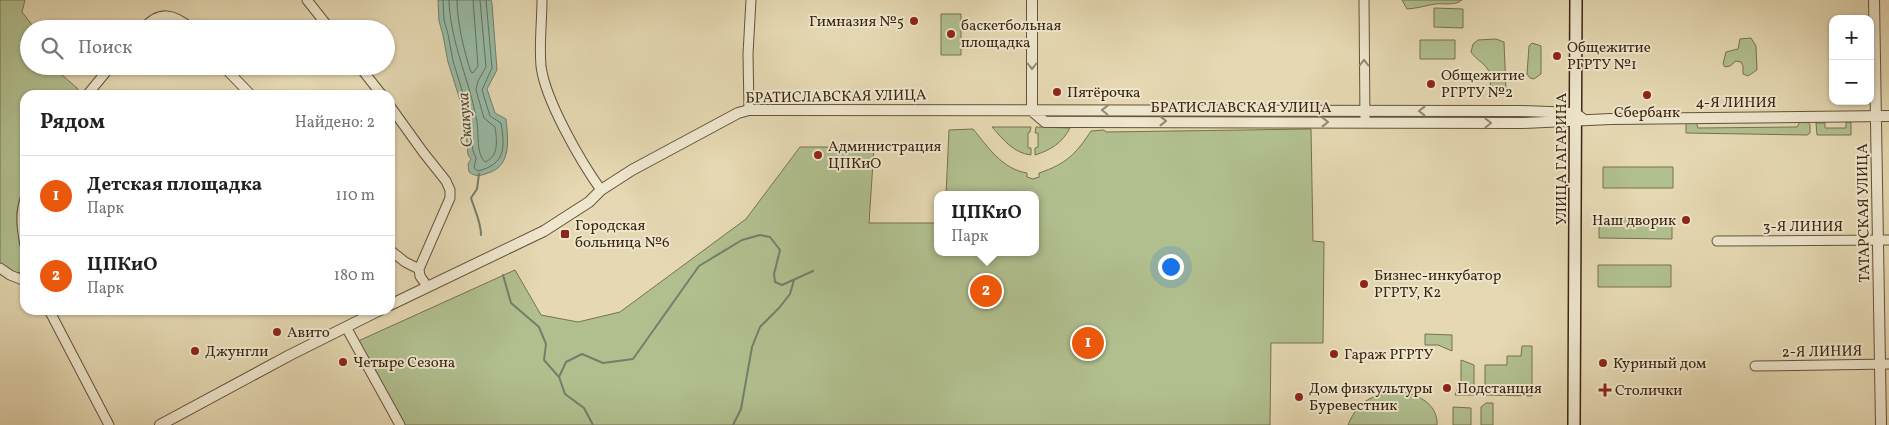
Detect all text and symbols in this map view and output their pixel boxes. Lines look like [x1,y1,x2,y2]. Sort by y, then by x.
place label: Гимназия №5 [809,12,904,33]
marker: Гимназия №5 [908,15,920,27]
map controls [1829,15,1874,105]
button: + [1829,15,1874,60]
place label: баскетбольная площадка [961,16,1061,54]
search box [20,20,395,75]
marker: баскетбольная площадка [945,28,957,40]
icon: search [38,34,66,62]
text: Поиск [78,35,132,61]
place label: Общежитие РГРТУ №1 [1567,38,1651,76]
marker: Общежитие РГРТУ №1 [1551,50,1563,62]
one-way arrow [1359,59,1369,66]
button: − [1829,60,1874,105]
one-way arrow [1027,62,1037,70]
place label: Общежитие РГРТУ №2 [1441,66,1525,104]
marker: Общежитие РГРТУ №2 [1425,78,1437,90]
place label: Пятёрочка [1067,83,1141,104]
street label: БРАТИСЛАВСКАЯ УЛИЦА [745,85,927,110]
marker: Пятёрочка [1051,86,1063,98]
marker: Сбербанк [1641,89,1653,101]
water label: Скакуха [453,91,479,148]
street label: УЛИЦА ГАГАРИНА [1552,92,1573,225]
street label: 4-Я ЛИНИЯ [1696,93,1777,114]
street label: БРАТИСЛАВСКАЯ УЛИЦА [1150,98,1332,119]
place label: Сбербанк [1614,103,1680,124]
one-way arrow [1101,105,1108,115]
one-way arrow [1418,106,1426,116]
text: Рядом [40,108,105,137]
text: Найдено: 2 [295,112,375,134]
one-way arrow [1159,116,1167,127]
one-way arrow [1322,117,1329,127]
one-way arrow [1484,118,1492,128]
place label: Администрация ЦПКиО [828,137,942,175]
street label: ТАТАРСКАЯ УЛИЦА [1853,143,1876,283]
marker: Администрация ЦПКиО [812,149,824,161]
text: Детская площадка [87,172,262,198]
text: 1 [53,185,59,207]
text: 110 m [336,185,375,207]
popup [934,191,1039,256]
text: Парк [87,198,124,220]
text: ЦПКиО [951,200,1022,226]
place label: Наш дворик [1592,211,1676,232]
marker: Наш дворик [1680,214,1692,226]
place label: Городская больница №6 [575,216,670,254]
street label: 3-Я ЛИНИЯ [1763,217,1843,238]
text: Парк [951,226,988,248]
marker: Городская больница №6 [559,228,571,240]
text: ЦПКиО [87,252,158,278]
your location [1158,254,1184,280]
text: 2 [52,265,60,287]
text: 180 m [334,265,375,287]
place label: Бизнес-инкубатор РГРТУ, К2 [1374,266,1501,304]
pin: 2 [970,272,1002,310]
text: Парк [87,278,124,300]
marker: Бизнес-инкубатор РГРТУ, К2 [1358,278,1370,290]
place label: Авито [287,323,330,344]
pin: 1 [1072,324,1104,362]
marker: Авито [271,326,283,338]
street label: 2-Я ЛИНИЯ [1782,341,1863,364]
place label: Джунгли [205,342,268,363]
marker: Джунгли [189,345,201,357]
place label: Гараж РГРТУ [1344,345,1434,366]
marker: Гараж РГРТУ [1328,348,1340,360]
place label: Четыре Сезона [353,353,455,374]
place label: Куриный дом [1613,354,1706,375]
marker: Четыре Сезона [337,356,349,368]
marker: Куриный дом [1597,357,1609,369]
place label: Дом физкультуры Буревестник [1309,379,1433,417]
place label: Подстанция [1457,379,1542,400]
place label: Столички [1615,381,1682,402]
marker: Подстанция [1441,382,1453,394]
marker: Столички [1599,384,1611,396]
marker: Дом физкультуры Буревестник [1293,391,1305,403]

